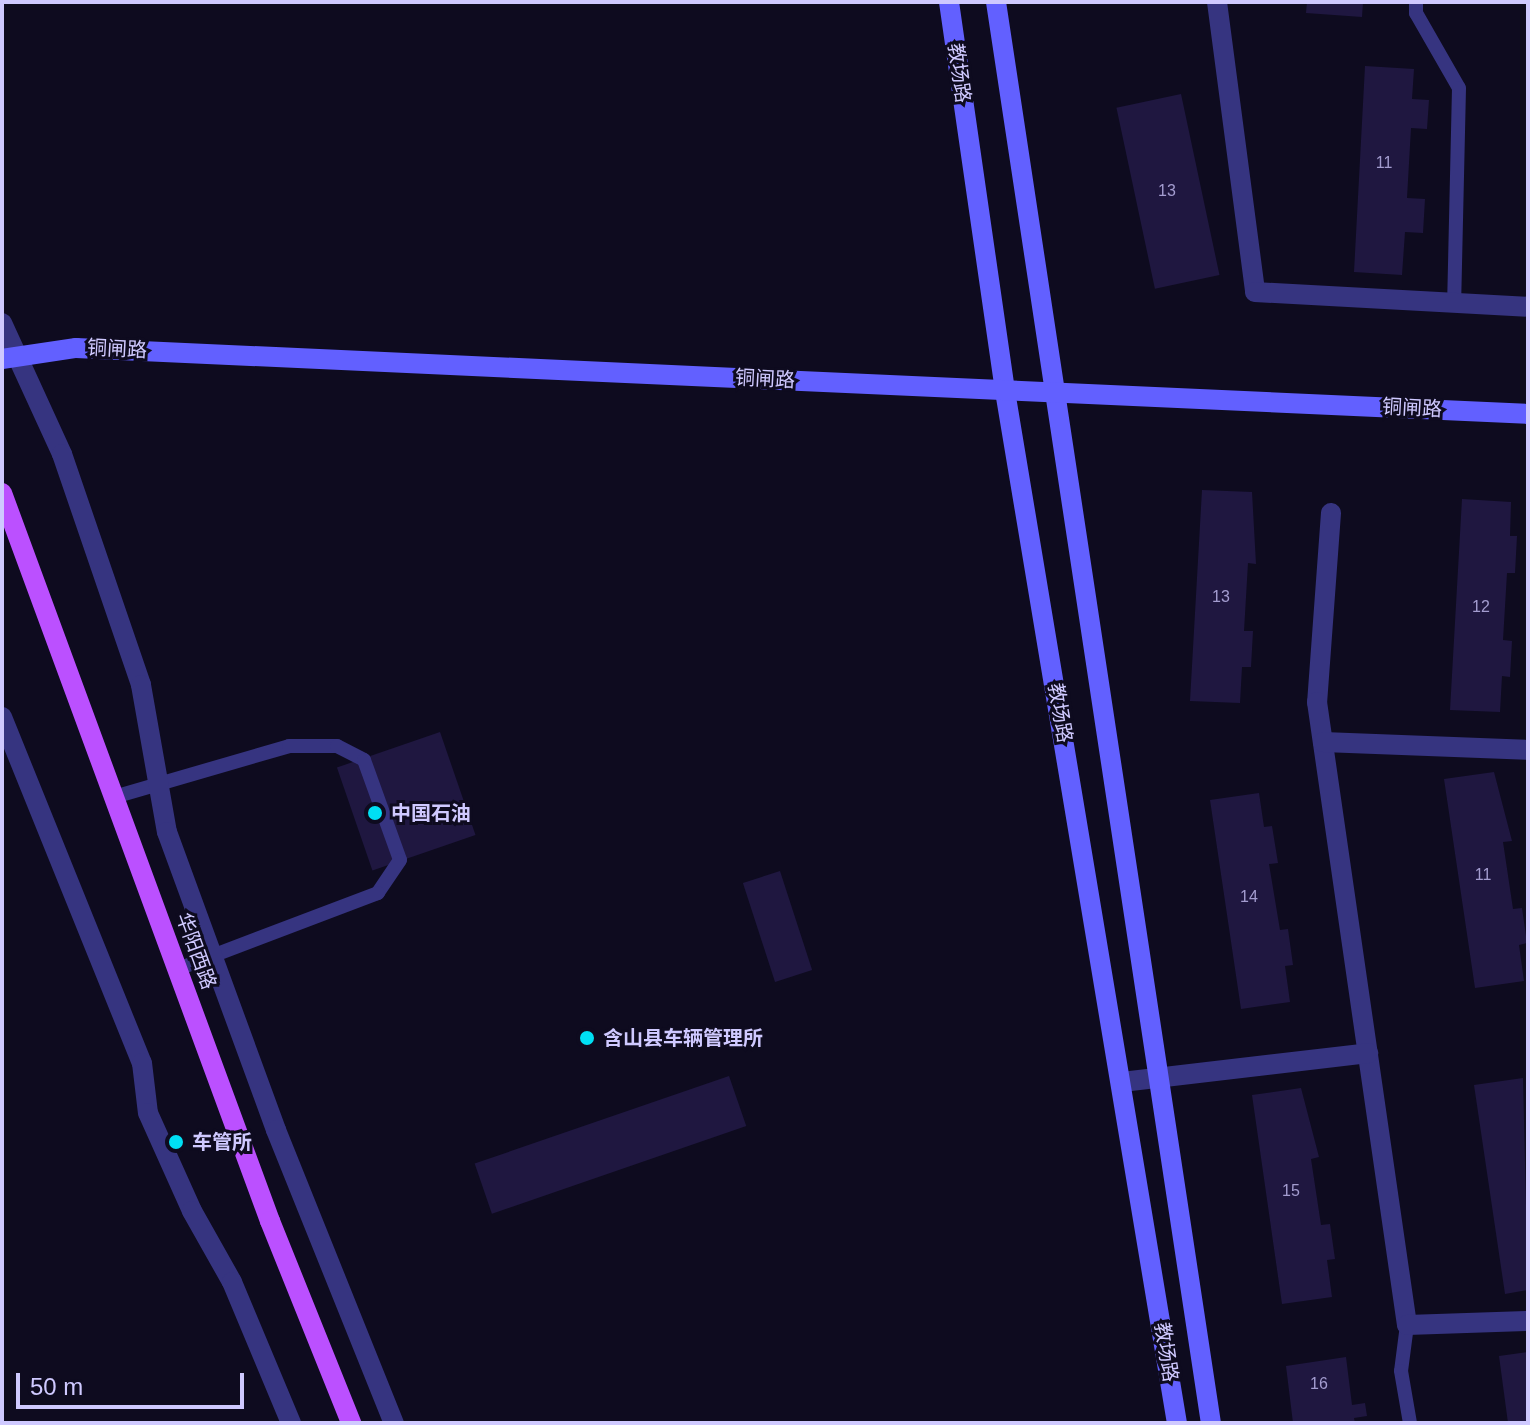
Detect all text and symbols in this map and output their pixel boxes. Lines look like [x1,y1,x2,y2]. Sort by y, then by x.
street label: 教场路 [943,42,975,104]
house number: 11 [1376,153,1392,173]
house number: 13 [1158,181,1176,201]
street label: 铜闸路 [86,335,148,363]
street label: 铜闸路 [734,365,796,393]
street label: 铜闸路 [1381,394,1443,422]
house number: 13 [1212,587,1230,607]
house number: 12 [1472,597,1490,617]
street label: 教场路 [1043,681,1077,745]
place label: 中国石油 [391,801,471,825]
marker: 中国石油 [366,804,384,822]
house number: 11 [1475,865,1491,885]
house number: 14 [1240,887,1258,907]
street label: 华阳西路 [171,909,221,993]
place label: 含山县车辆管理所 [603,1026,763,1050]
marker: 含山县车辆管理所 [578,1029,596,1047]
place label: 车管所 [192,1130,252,1154]
marker: 车管所 [167,1133,185,1151]
house number: 15 [1282,1181,1300,1201]
street label: 教场路 [1149,1320,1183,1384]
scale bar [20,1357,248,1407]
text: 50 m [30,1373,83,1400]
house number: 16 [1310,1374,1328,1394]

